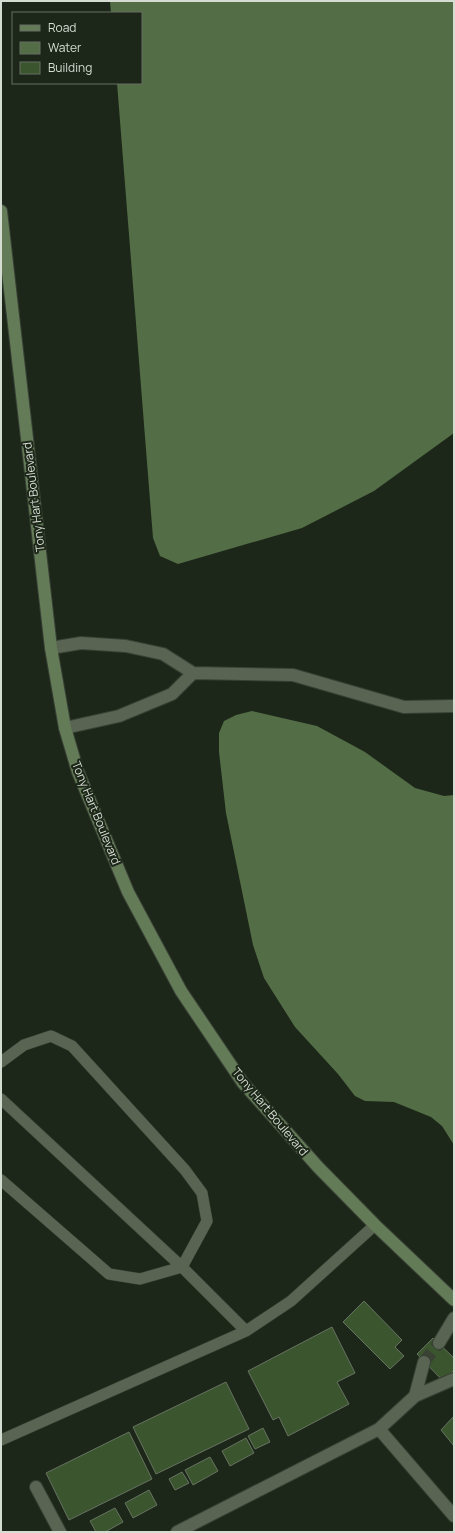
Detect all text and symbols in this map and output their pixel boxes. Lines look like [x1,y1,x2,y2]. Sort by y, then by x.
legend [12,12,142,84]
text: Road [48,19,76,36]
text: Water [48,39,82,56]
text: Building [48,59,92,76]
street label: Tony Hart Boulevard [18,441,49,553]
street label: Tony Hart Boulevard [68,759,125,867]
street label: Tony Hart Boulevard [228,1064,312,1159]

